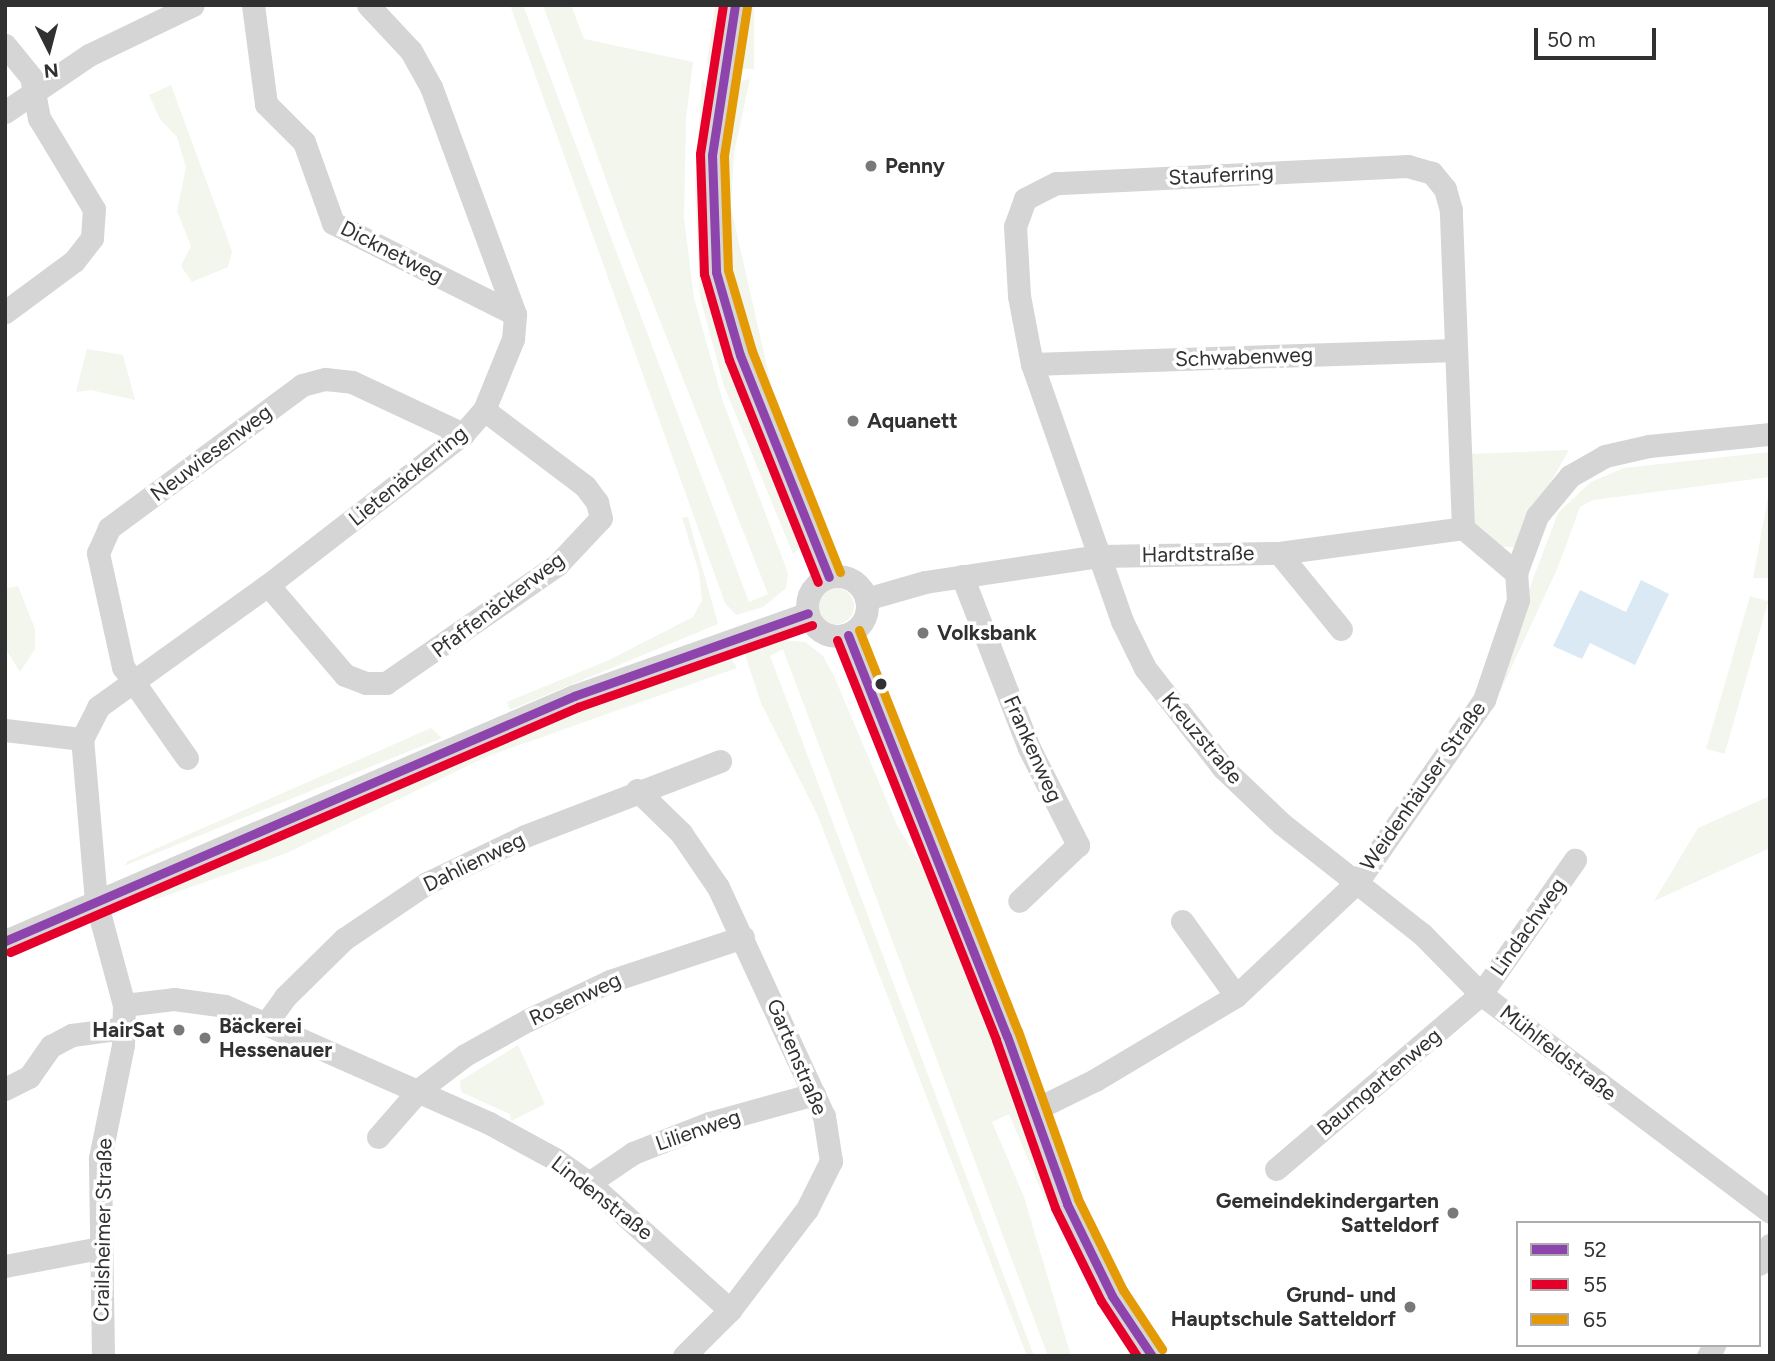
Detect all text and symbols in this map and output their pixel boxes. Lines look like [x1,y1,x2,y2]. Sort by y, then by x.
north arrow [14,14,84,84]
scale bar [1537,14,1660,58]
text: 50 m [1547,27,1596,52]
text: N [43,58,60,83]
place label: Penny [885,153,945,179]
marker: Penny [863,158,879,174]
street label: Stauferring [1168,160,1274,190]
street label: Dicknetweg [336,215,448,289]
street label: Schwabenweg [1175,342,1313,372]
street label: Neuwiesenweg [145,399,277,507]
place label: Aquanett [867,408,958,434]
marker: Aquanett [845,413,861,429]
street label: Lietenäckerring [344,421,472,531]
street label: Hardtstraße [1141,540,1255,568]
street label: Pfaffenäckerweg [427,547,569,663]
place label: Volksbank [937,620,1037,646]
marker: Volksbank [915,625,931,641]
unlabelled marker [874,677,888,691]
street label: Kreuzstraße [1156,687,1248,789]
street label: Frankenweg [998,692,1068,806]
street label: Weidenhäuser Straße [1355,697,1491,875]
street label: Dahlienweg [419,827,529,897]
street label: Lindachweg [1485,873,1571,981]
street label: Rosenweg [525,967,625,1031]
street label: Gartenstraße [761,995,833,1119]
street label: Mühlfeldstraße [1495,1000,1621,1106]
place label: Bäckerei Hessenauer [219,1013,332,1063]
place label: HairSat [92,1017,165,1043]
marker: HairSat [171,1022,187,1038]
street label: Baumgartenweg [1312,1023,1446,1141]
marker: Bäckerei Hessenauer [197,1030,213,1046]
street label: Lilienweg [652,1104,744,1156]
street label: Crailsheimer Straße [89,1138,117,1322]
street label: Lindenstraße [546,1151,658,1245]
place label: Gemeindekindergarten Satteldorf [1216,1188,1439,1238]
marker: Gemeindekindergarten Satteldorf [1445,1205,1461,1221]
legend [1516,1221,1761,1347]
text: 52 [1583,1237,1607,1262]
text: 55 [1583,1272,1607,1297]
place label: Grund- und Hauptschule Satteldorf [1171,1282,1396,1332]
marker: Grund- und Hauptschule Satteldorf [1402,1299,1418,1315]
text: 65 [1583,1307,1607,1332]

